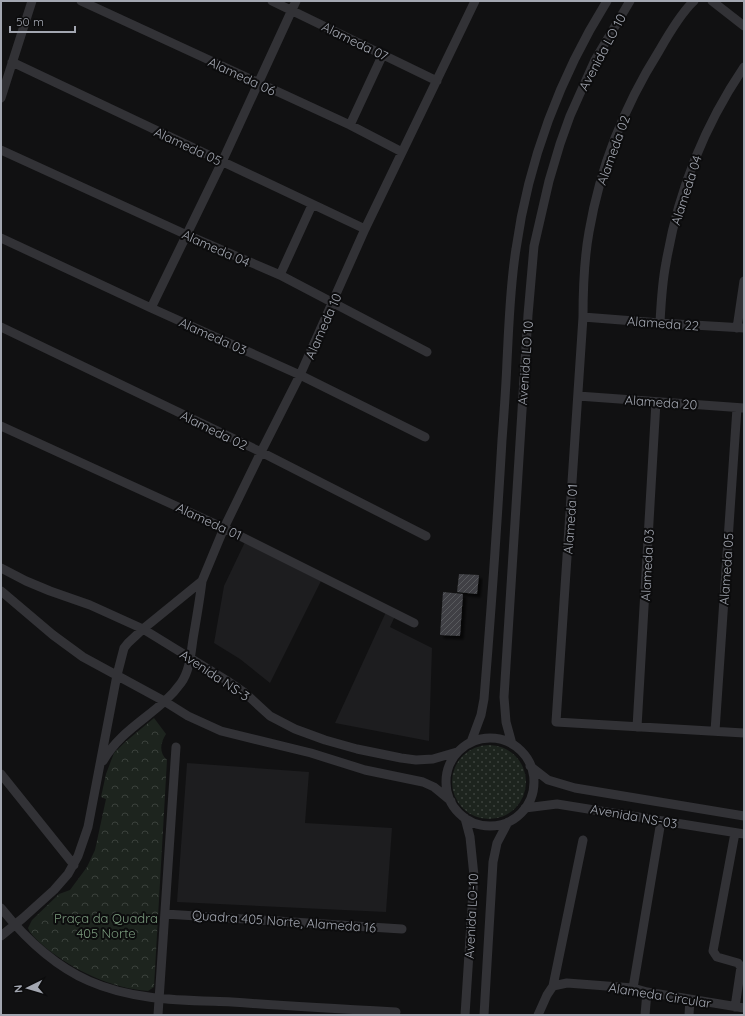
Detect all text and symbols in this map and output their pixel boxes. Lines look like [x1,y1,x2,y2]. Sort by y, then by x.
scale bar [10,8,75,34]
street label: Avenida LO 10 [575,11,629,93]
text: 50 m [16,14,44,29]
street label: Alameda 07 [319,18,391,64]
street label: Alameda 06 [206,53,278,99]
street label: Alameda 02 [593,113,633,187]
street label: Alameda 05 [152,123,224,169]
street label: Alameda 04 [667,153,705,227]
street label: Alameda 04 [180,226,252,270]
street label: Alameda 10 [301,290,345,361]
street label: Alameda 22 [626,313,700,333]
street label: Alameda 03 [177,314,249,358]
street label: Avenida LO 10 [514,320,536,406]
street label: Alameda 20 [624,391,698,413]
street label: Alameda 02 [178,407,250,453]
street label: Alameda 01 [560,483,580,555]
street label: Alameda 01 [174,499,244,543]
street label: Alameda 03 [637,528,657,602]
street label: Alameda 05 [715,532,737,606]
street label: Avenida NS-3 [177,646,253,704]
street label: Avenida NS-03 [589,800,679,832]
street label: Avenida LO-10 [461,873,481,959]
street label: Quadra 405 Norte, Alameda 16 [191,907,377,935]
park label: Praça da Quadra 405 Norte [54,910,158,941]
north arrow [8,968,48,1008]
street label: Alameda Circular [607,979,713,1011]
text: N [11,984,25,994]

